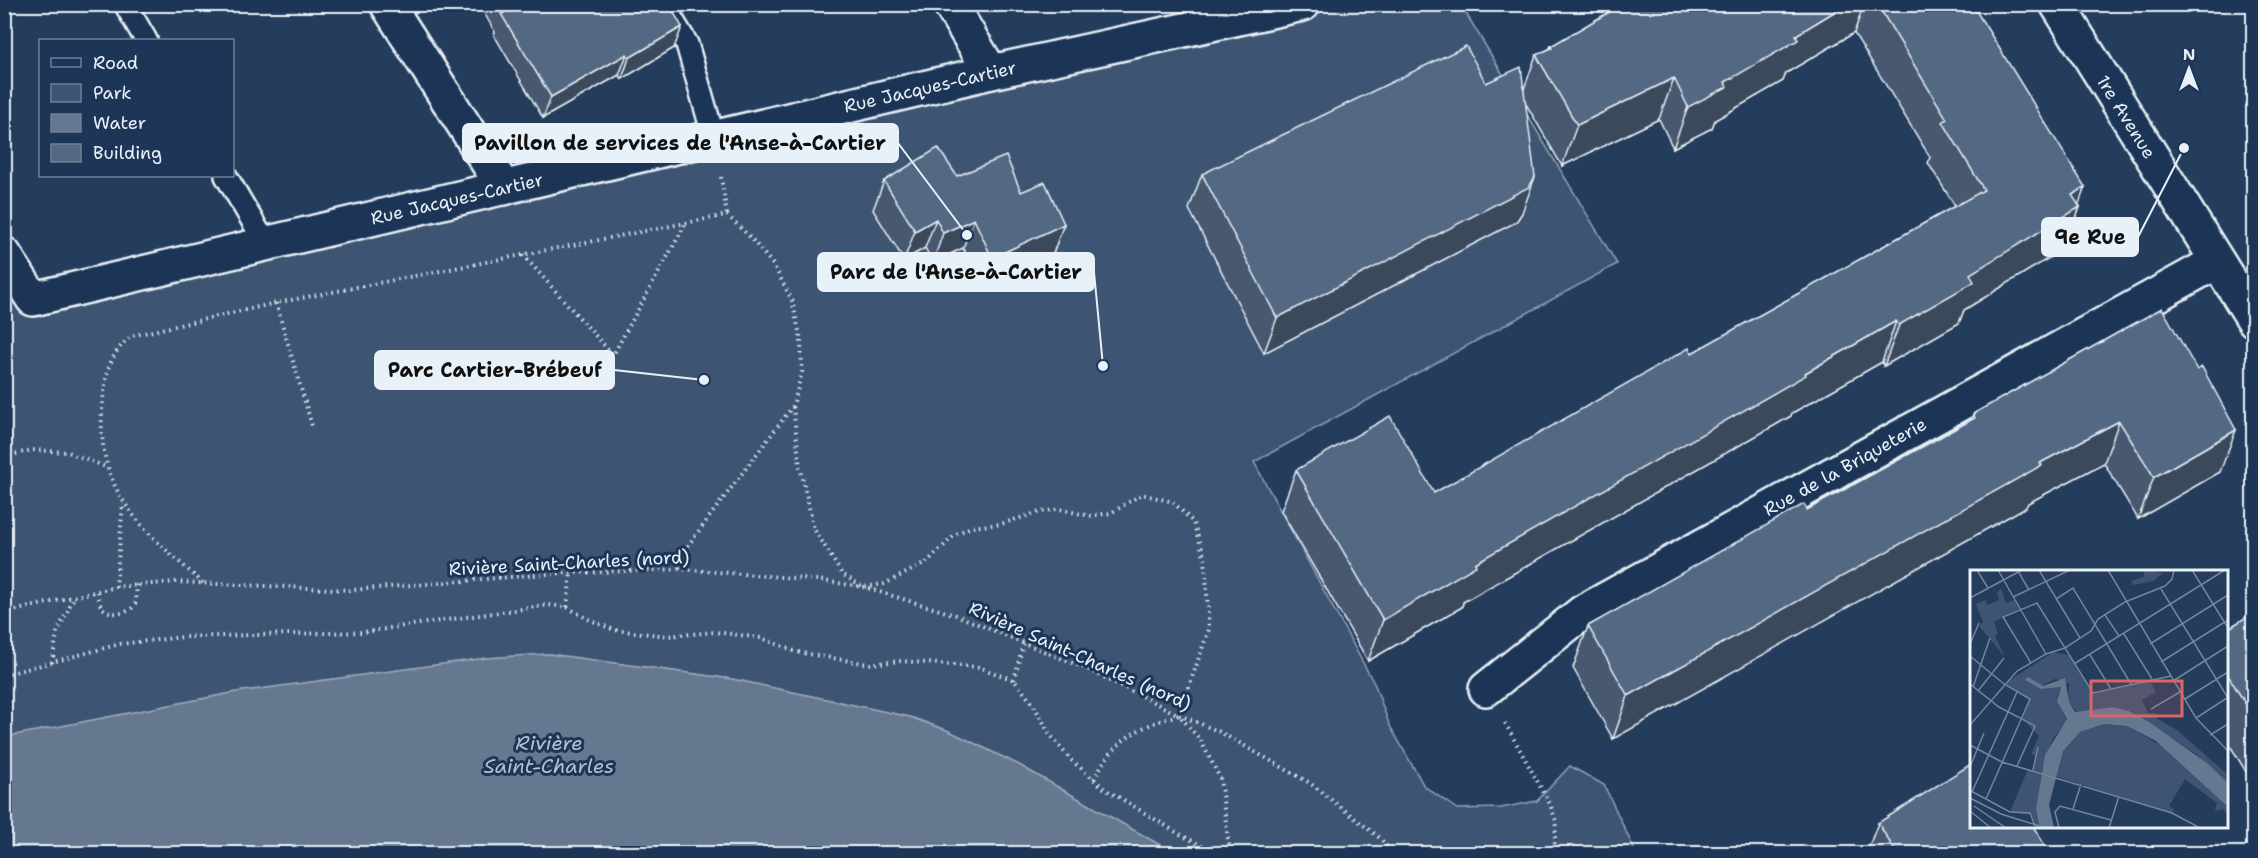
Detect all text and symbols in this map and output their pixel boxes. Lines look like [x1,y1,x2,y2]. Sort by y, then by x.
legend [39,39,234,177]
north arrow [2159,39,2219,99]
text: N [2183,44,2195,65]
text: Road [93,51,138,75]
street label: Rue Jacques-Cartier [841,55,1019,119]
street label: 1re Avenue [2091,71,2161,163]
text: Park [93,81,132,105]
text: Water [93,111,146,135]
callout: Pavillon de services de l'Anse-à-Cartier [463,124,898,162]
text: Pavillon de services de l'Anse-à-Cartier [474,130,886,156]
text: Building [93,141,162,165]
street label: Rue Jacques-Cartier [368,167,546,231]
callout: 9e Rue [2042,218,2138,256]
text: 9e Rue [2054,224,2126,250]
callout: Parc de l'Anse-à-Cartier [818,253,1094,291]
text: Parc de l'Anse-à-Cartier [830,259,1082,285]
callout: Parc Cartier-Brébeuf [375,351,614,389]
text: Parc Cartier-Brébeuf [388,357,602,383]
street label: Rue de la Briqueterie [1759,412,1931,522]
street label: Rivière Saint-Charles (nord) [448,545,690,581]
inset map [1970,570,2228,828]
street label: Rivière Saint-Charles (nord) [965,596,1195,716]
water label: Rivière Saint-Charles [484,730,614,779]

